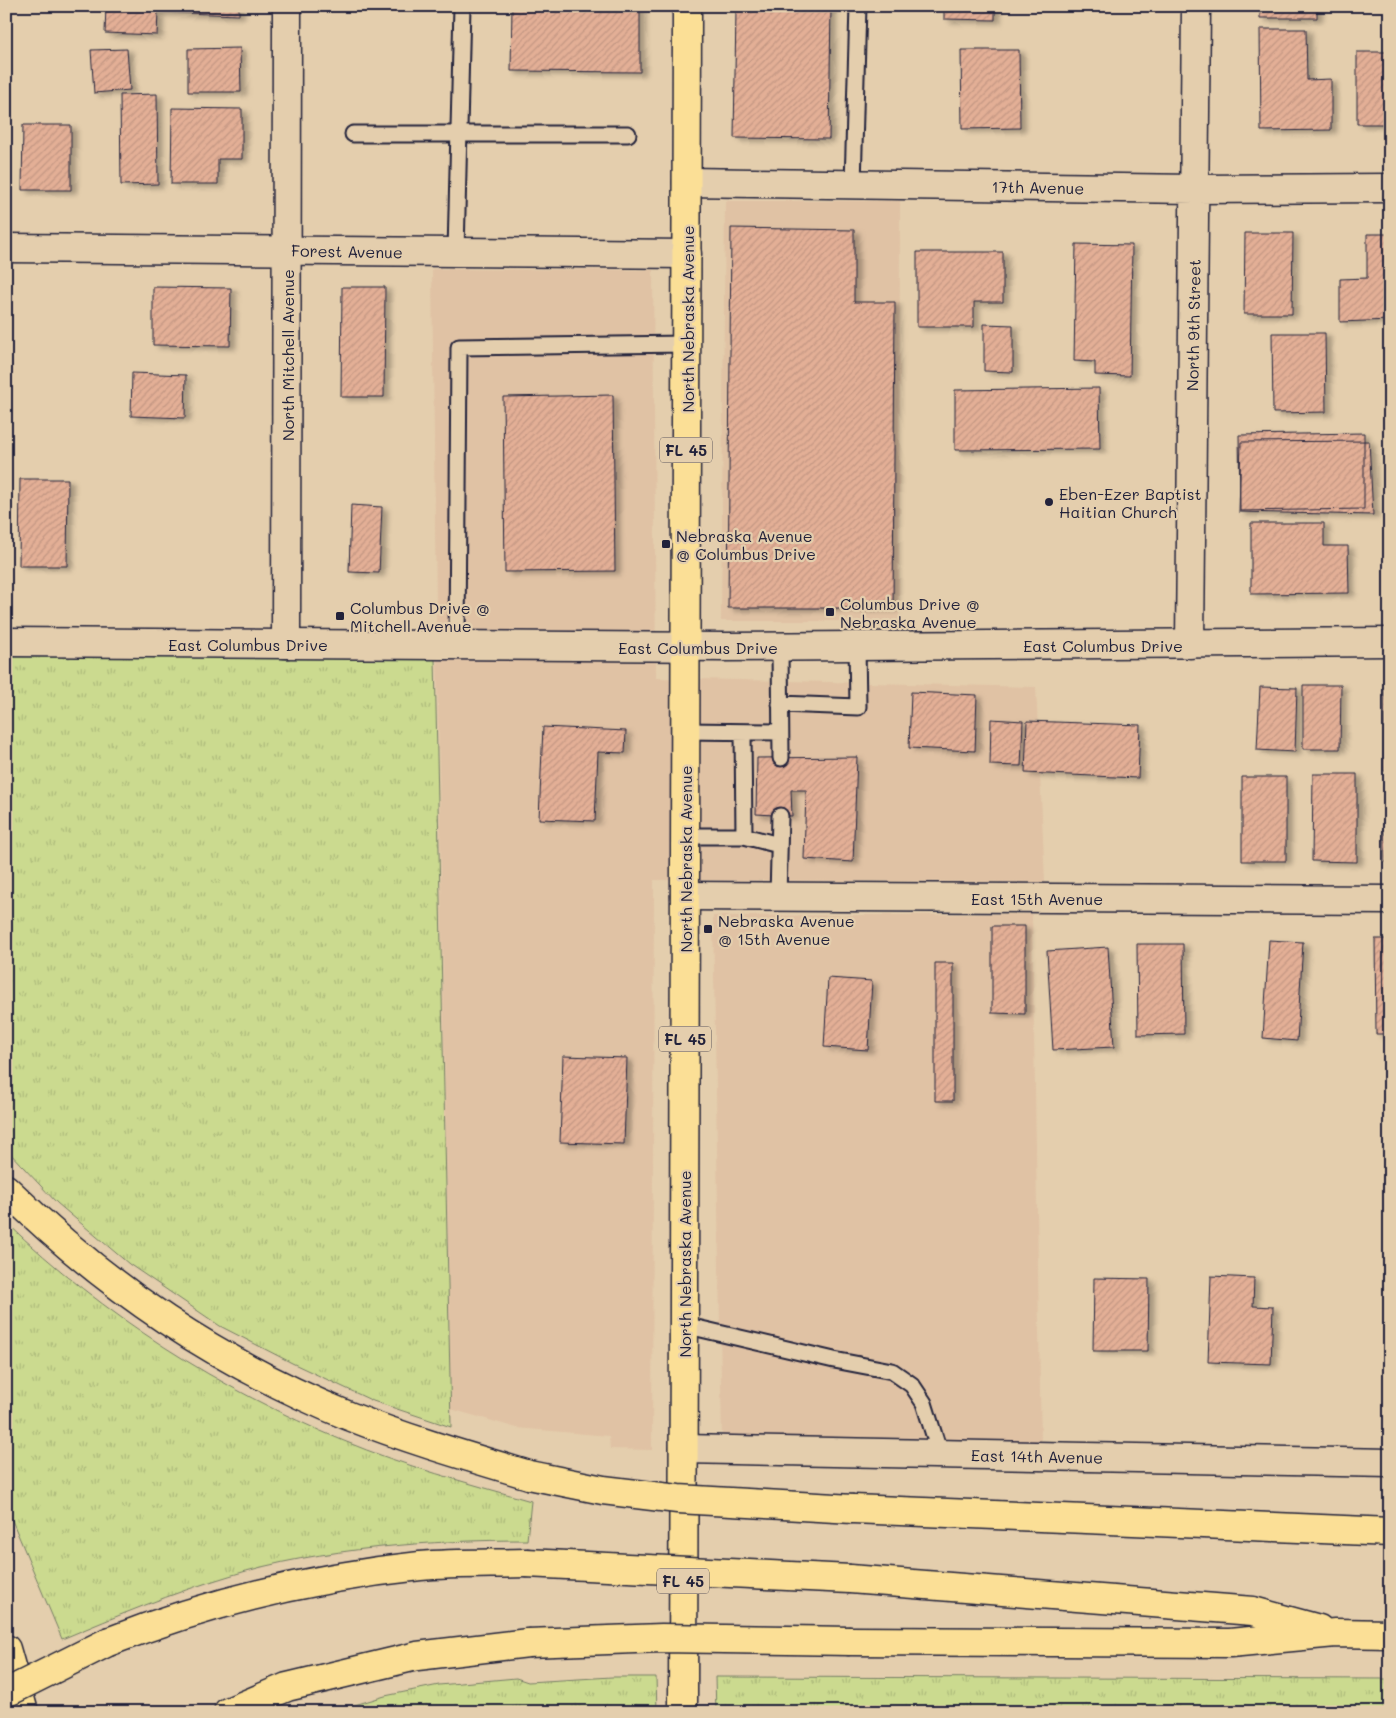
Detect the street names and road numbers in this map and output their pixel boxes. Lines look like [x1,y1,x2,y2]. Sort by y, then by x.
street label: 17th Avenue [992,176,1084,198]
street label: North Nebraska Avenue [677,225,698,413]
street label: Forest Avenue [291,240,403,262]
street label: North 9th Street [1181,259,1205,391]
street label: North Mitchell Avenue [277,269,298,441]
road number: FL 45 [660,438,712,462]
street label: East Columbus Drive [168,634,328,655]
street label: East Columbus Drive [1023,635,1183,656]
street label: East Columbus Drive [618,637,778,658]
street label: North Nebraska Avenue [675,765,696,953]
street label: East 15th Avenue [971,888,1103,909]
road number: FL 45 [659,1026,711,1052]
street label: North Nebraska Avenue [674,1170,695,1358]
street label: East 14th Avenue [971,1444,1103,1468]
road number: FL 45 [657,1568,709,1594]

